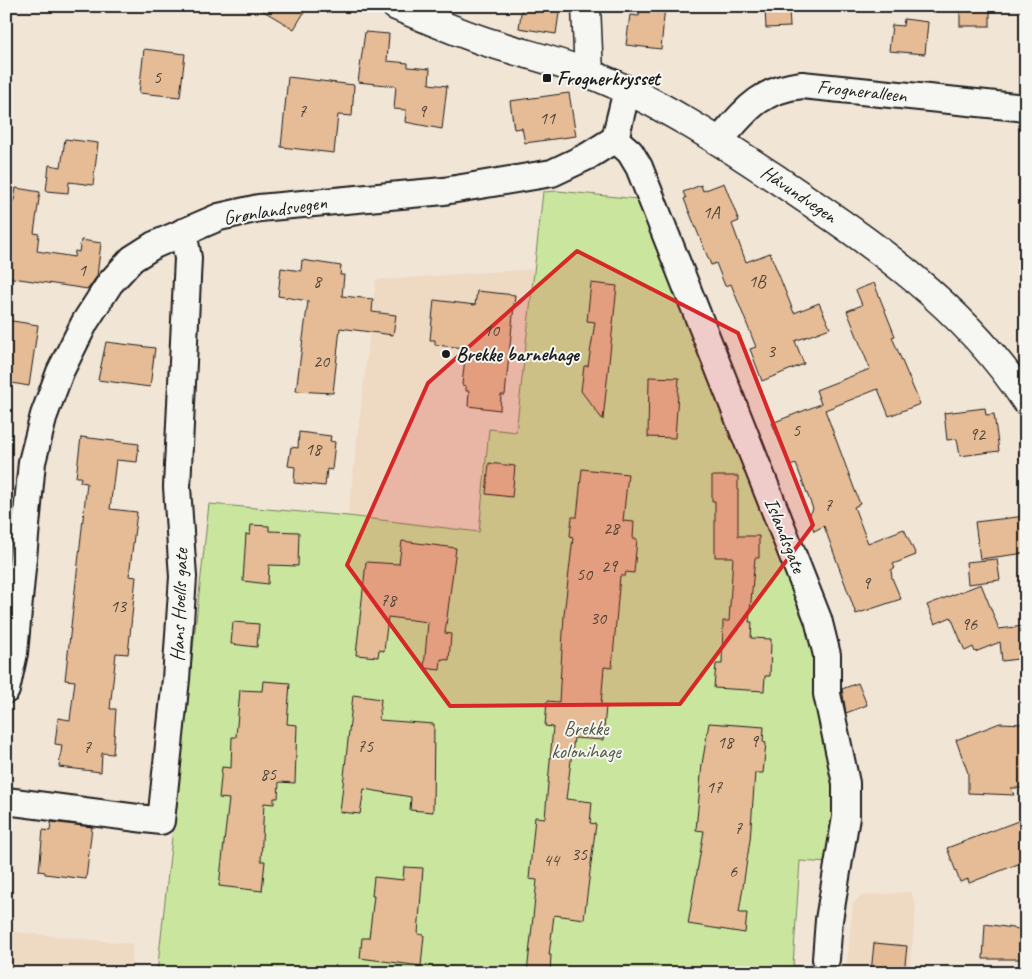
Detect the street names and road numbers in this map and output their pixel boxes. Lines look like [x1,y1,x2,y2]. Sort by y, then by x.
street label: Frogneralleen [816,74,909,108]
street label: Håvundvegen [756,159,843,229]
street label: Grønlandsvegen [221,189,330,231]
street label: Islandsgate [759,494,812,578]
street label: Hans Hoells gate [165,547,194,662]

